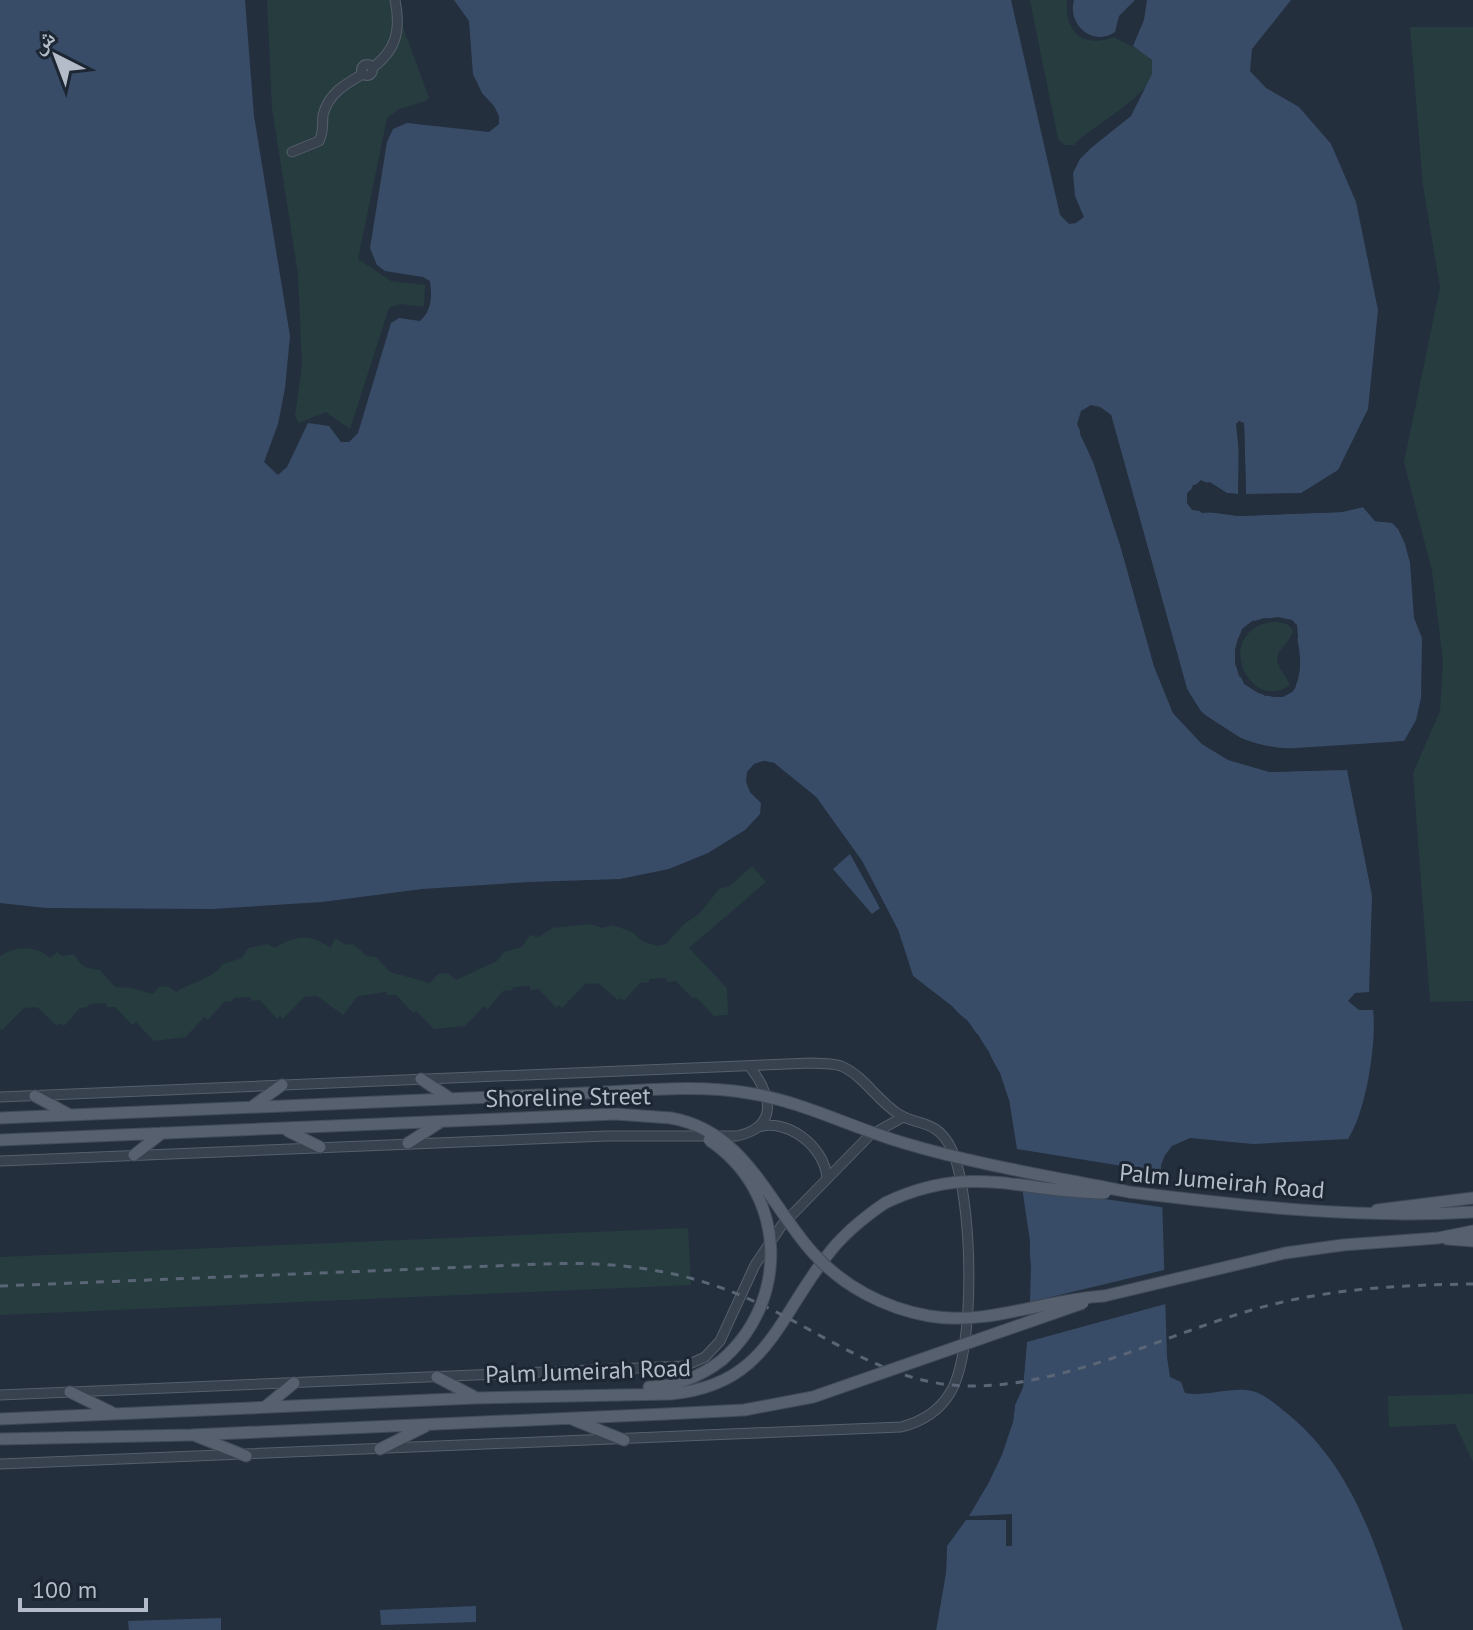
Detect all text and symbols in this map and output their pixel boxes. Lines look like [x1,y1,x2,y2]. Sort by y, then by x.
north arrow [16,16,96,96]
text: ش [25,23,61,59]
street label: Shoreline Street [485,1080,651,1114]
street label: Palm Jumeirah Road [1118,1157,1326,1205]
street label: Palm Jumeirah Road [485,1352,691,1390]
scale bar [20,1562,146,1612]
text: 100 m [32,1574,97,1605]

